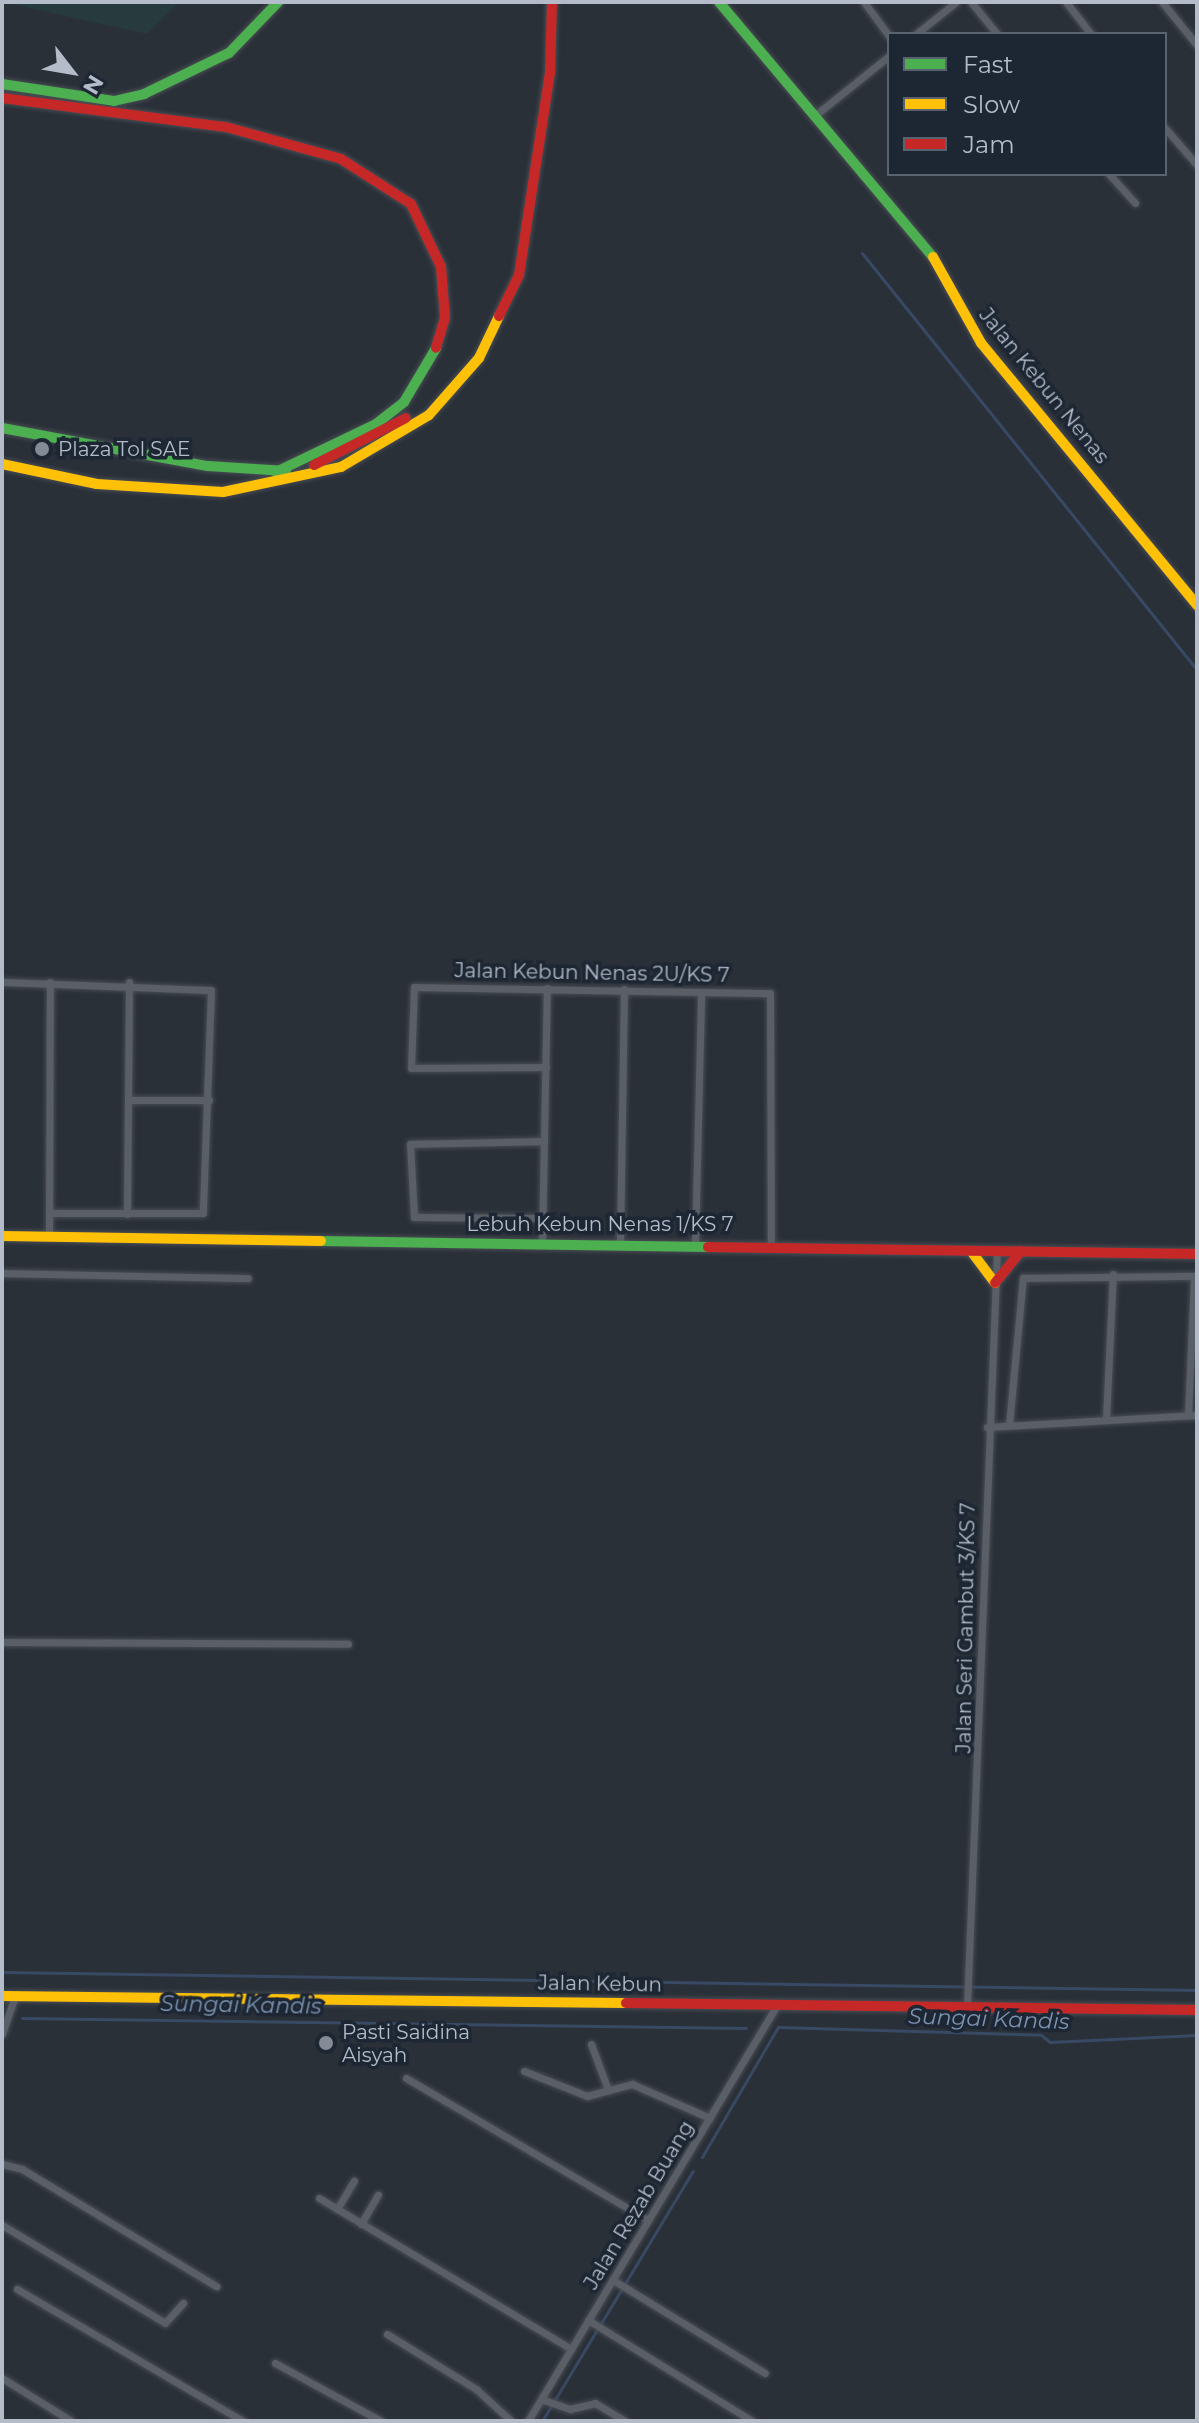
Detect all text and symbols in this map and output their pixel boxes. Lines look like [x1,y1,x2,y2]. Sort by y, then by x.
north arrow [32,32,112,112]
legend [887,32,1167,176]
text: Fast [963,50,1013,79]
text: N [77,70,109,99]
text: Slow [963,90,1020,119]
text: Jam [963,130,1015,159]
street label: Jalan Kebun Nenas [974,304,1114,468]
place label: Plaza Tol SAE [58,437,190,461]
marker: Plaza Tol SAE [33,440,51,458]
street label: Jalan Kebun Nenas 2U/KS 7 [454,959,730,987]
street label: Lebuh Kebun Nenas 1/KS 7 [467,1212,733,1236]
street label: Jalan Seri Gambut 3/KS 7 [952,1502,980,1754]
street label: Jalan Kebun [538,1971,662,1997]
water label: Sungai Kandis [160,1990,322,2020]
water label: Sungai Kandis [908,2003,1070,2035]
place label: Pasti Saidina Aisyah [342,2020,470,2067]
marker: Pasti Saidina Aisyah [317,2034,335,2052]
street label: Jalan Rezab Buang [579,2116,699,2294]

